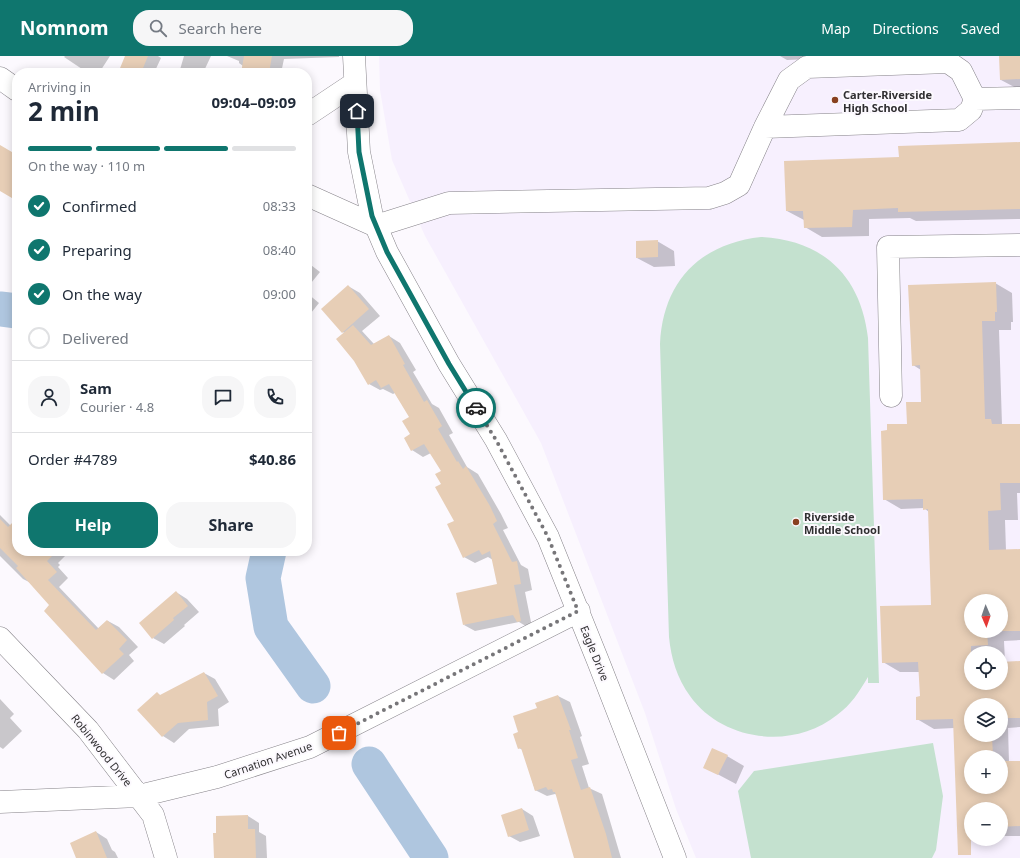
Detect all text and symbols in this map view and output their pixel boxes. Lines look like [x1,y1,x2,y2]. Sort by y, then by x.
search box [133,10,413,46]
text: Nomnom [20,15,109,41]
icon: search [147,17,169,39]
text: Search here [179,18,262,38]
text: Map [821,19,850,38]
text: Directions [872,19,939,38]
text: Saved [961,19,1000,38]
text: Arriving in [28,78,91,96]
place label: Carter-Riverside High School [843,87,932,115]
text: 09:04–09:09 [211,92,296,112]
text: 2 min [28,93,100,129]
pin [340,94,374,128]
marker: Carter-Riverside High School [830,95,840,105]
icon: home [346,100,368,122]
text: On the way · 110 m [28,157,145,175]
icon: check [28,195,50,217]
text: Confirmed [62,196,137,216]
text: 08:33 [263,197,296,215]
icon: check [28,239,50,261]
text: Preparing [62,240,132,260]
text: 08:40 [263,241,296,259]
icon: check [28,283,50,305]
text: On the way [62,284,142,304]
text: 09:00 [263,285,296,303]
text: Delivered [62,328,129,348]
button: person [28,376,70,418]
button: chat [202,376,244,418]
button: phone [254,376,296,418]
text: Sam [80,378,112,398]
courier [456,388,496,428]
icon: car [465,397,487,419]
text: Courier · 4.8 [80,398,154,416]
text: Order #4789 [28,449,117,469]
text: $40.86 [249,449,296,469]
button: Help [28,502,158,548]
button: Share [166,502,296,548]
place label: Riverside Middle School [804,509,880,537]
marker: Riverside Middle School [791,517,801,527]
north arrow [964,594,1008,638]
map controls [964,594,1008,846]
street label: Eagle Drive [577,623,613,683]
button: locate [964,646,1008,690]
button: layers [964,698,1008,742]
street label: Robinwood Drive [68,711,136,789]
pin [322,716,356,750]
icon: bag [328,722,350,744]
street label: Carnation Avenue [222,738,314,782]
button: + [964,750,1008,794]
button: − [964,802,1008,846]

